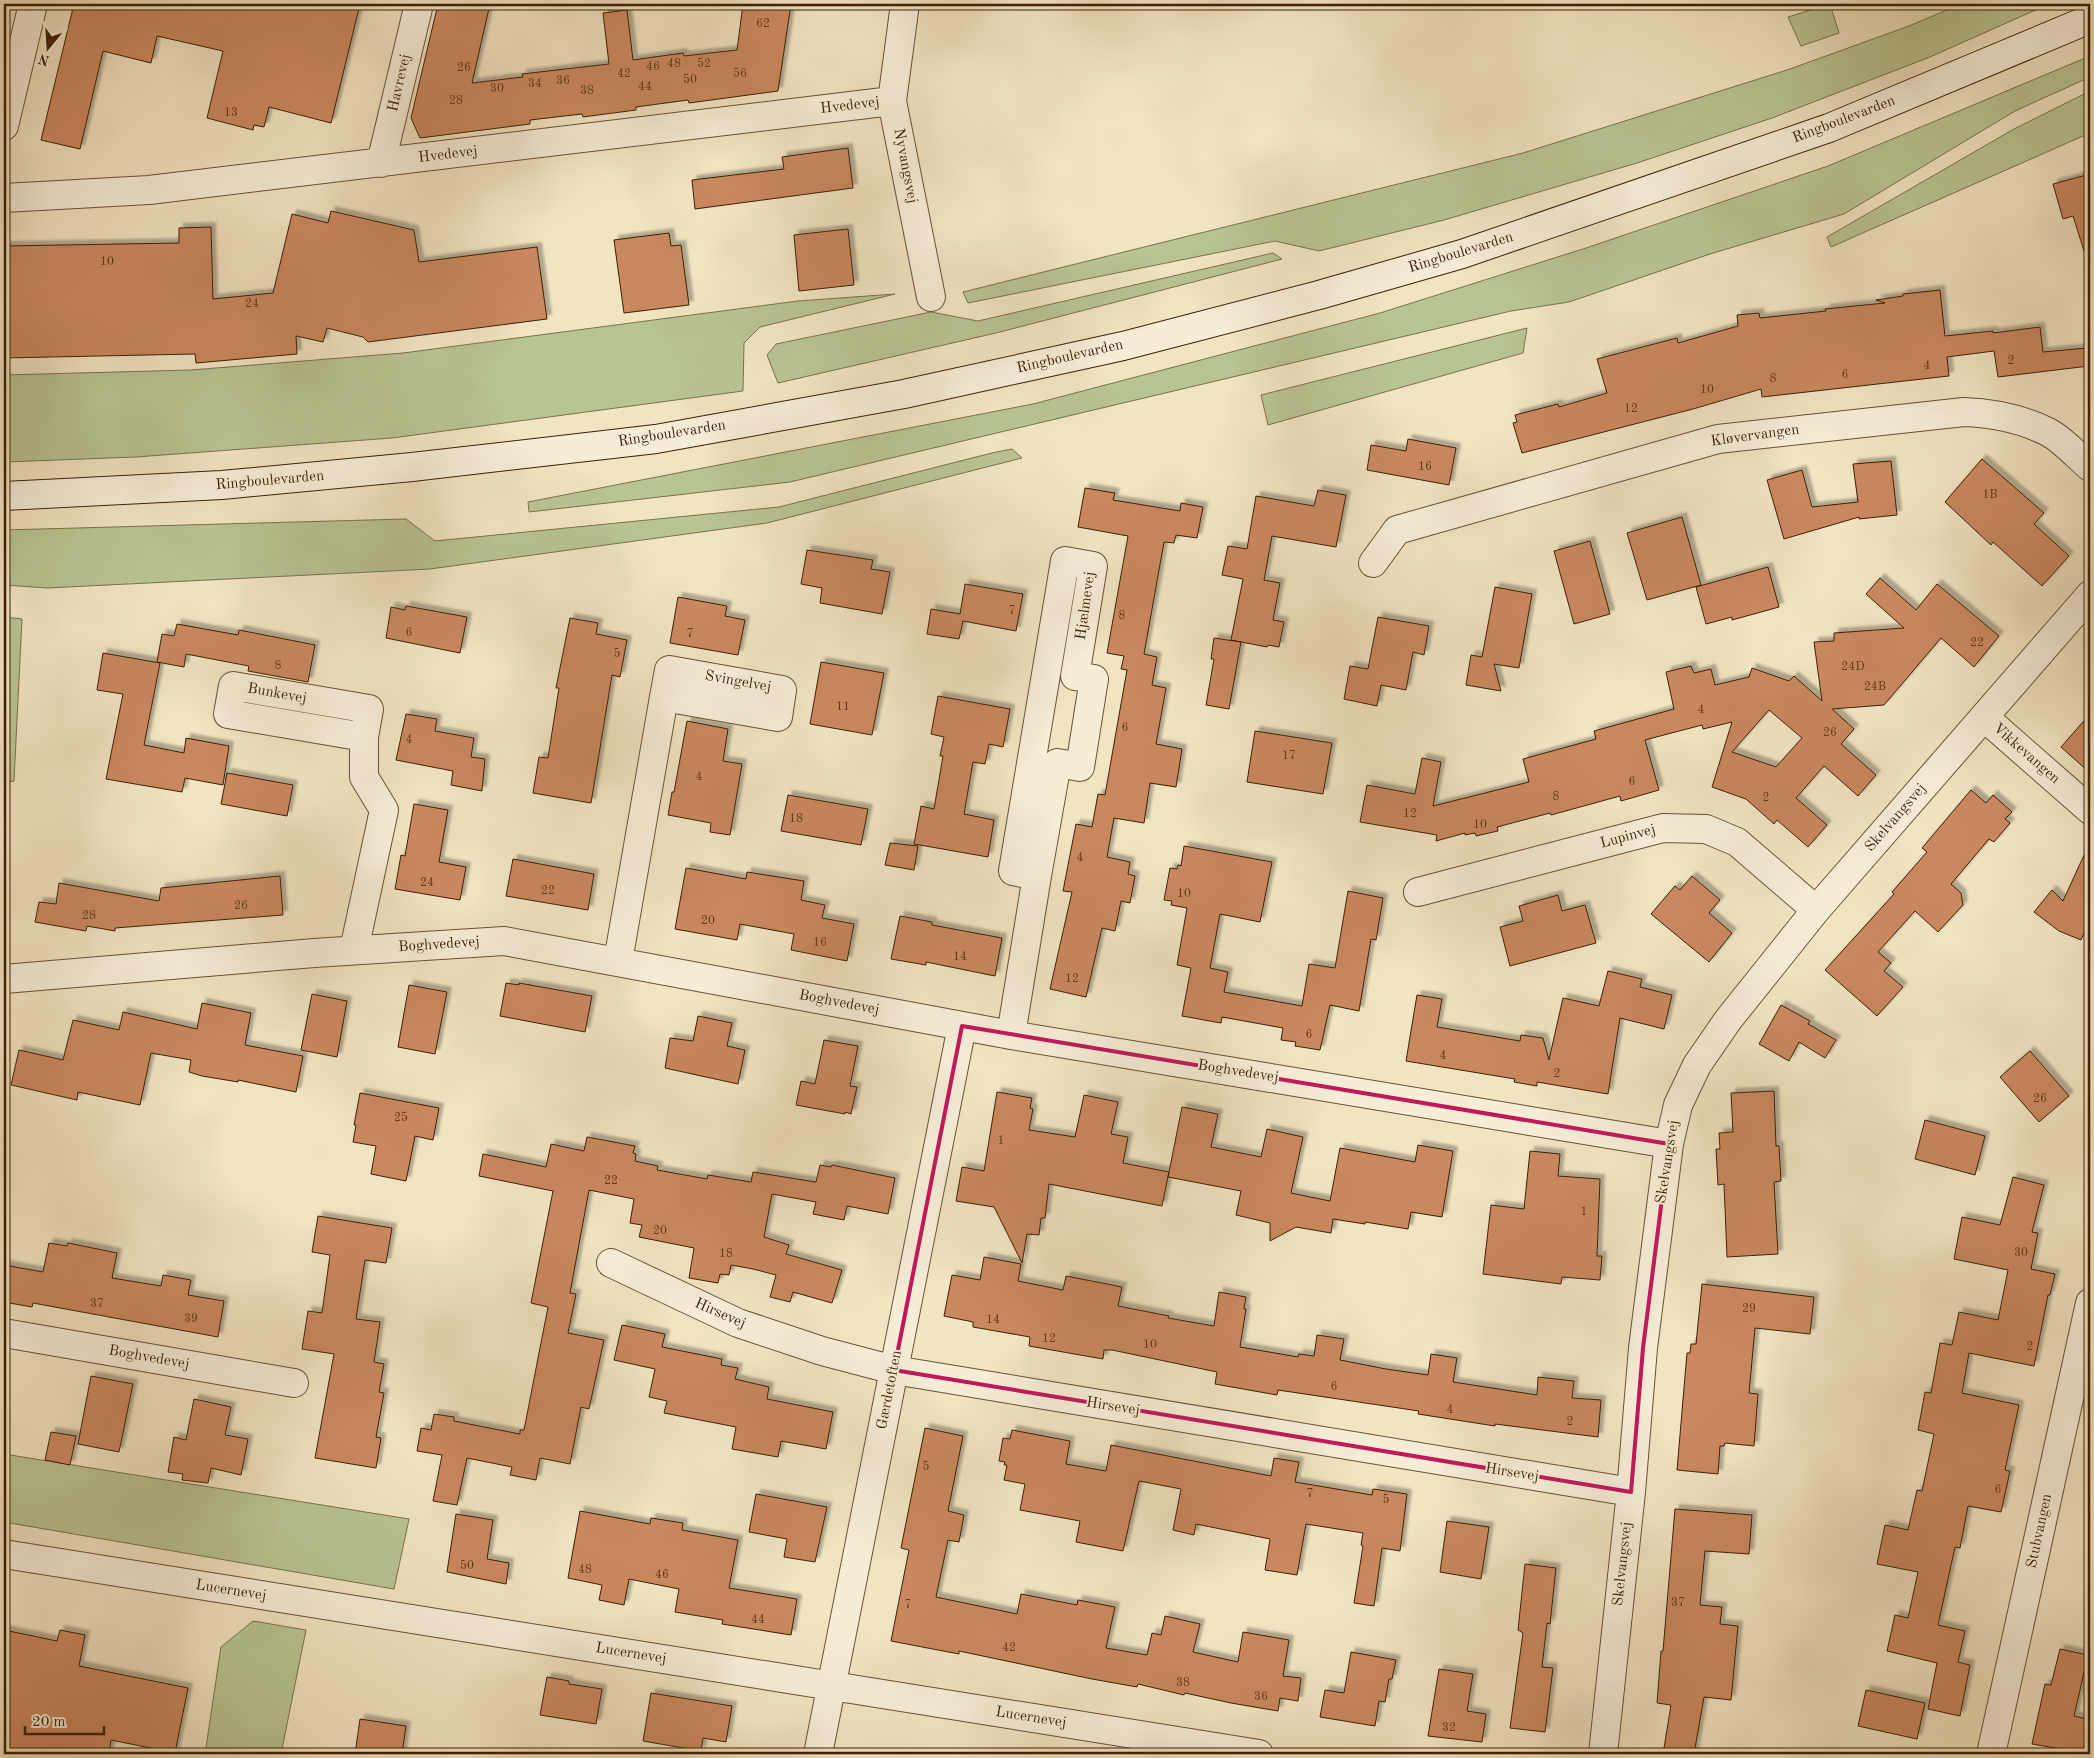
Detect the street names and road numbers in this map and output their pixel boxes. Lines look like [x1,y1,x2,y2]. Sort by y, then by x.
street label: Havrevej [386,53,414,113]
street label: Ringboulevarden [1790,93,1898,147]
street label: Hvedevej [819,95,881,117]
street label: Nyvangsvej [890,127,920,205]
street label: Hvedevej [417,144,479,166]
street label: Ringboulevarden [1407,230,1515,276]
street label: Ringboulevarden [1015,337,1125,377]
street label: Ringboulevarden [617,418,727,450]
street label: Kløvervangen [1710,422,1800,450]
street label: Ringboulevarden [215,469,325,493]
street label: Hjælmevej [1074,571,1098,641]
street label: Svingelvej [704,669,772,695]
street label: Bunkevej [246,681,308,707]
street label: Vikkevangen [1990,721,2062,787]
street label: Skelvangsvej [1863,781,1929,855]
street label: Lupinvej [1599,822,1657,852]
street label: Boghvedevej [398,935,480,955]
street label: Boghvedevej [797,988,881,1018]
street label: Boghvedevej [1196,1058,1280,1086]
street label: Skelvangsvej [1654,1119,1682,1205]
street label: Hirsevej [692,1296,748,1332]
street label: Boghvedevej [107,1344,191,1372]
street label: Gærdetoften [875,1349,905,1431]
street label: Hirsevej [1085,1395,1141,1419]
street label: Hirsevej [1484,1461,1540,1485]
street label: Stubvangen [2025,1492,2055,1570]
street label: Skelvangsvej [1611,1521,1635,1607]
street label: Lucernevej [194,1578,268,1604]
street label: Lucernevej [594,1641,668,1667]
street label: Lucernevej [994,1705,1068,1731]

